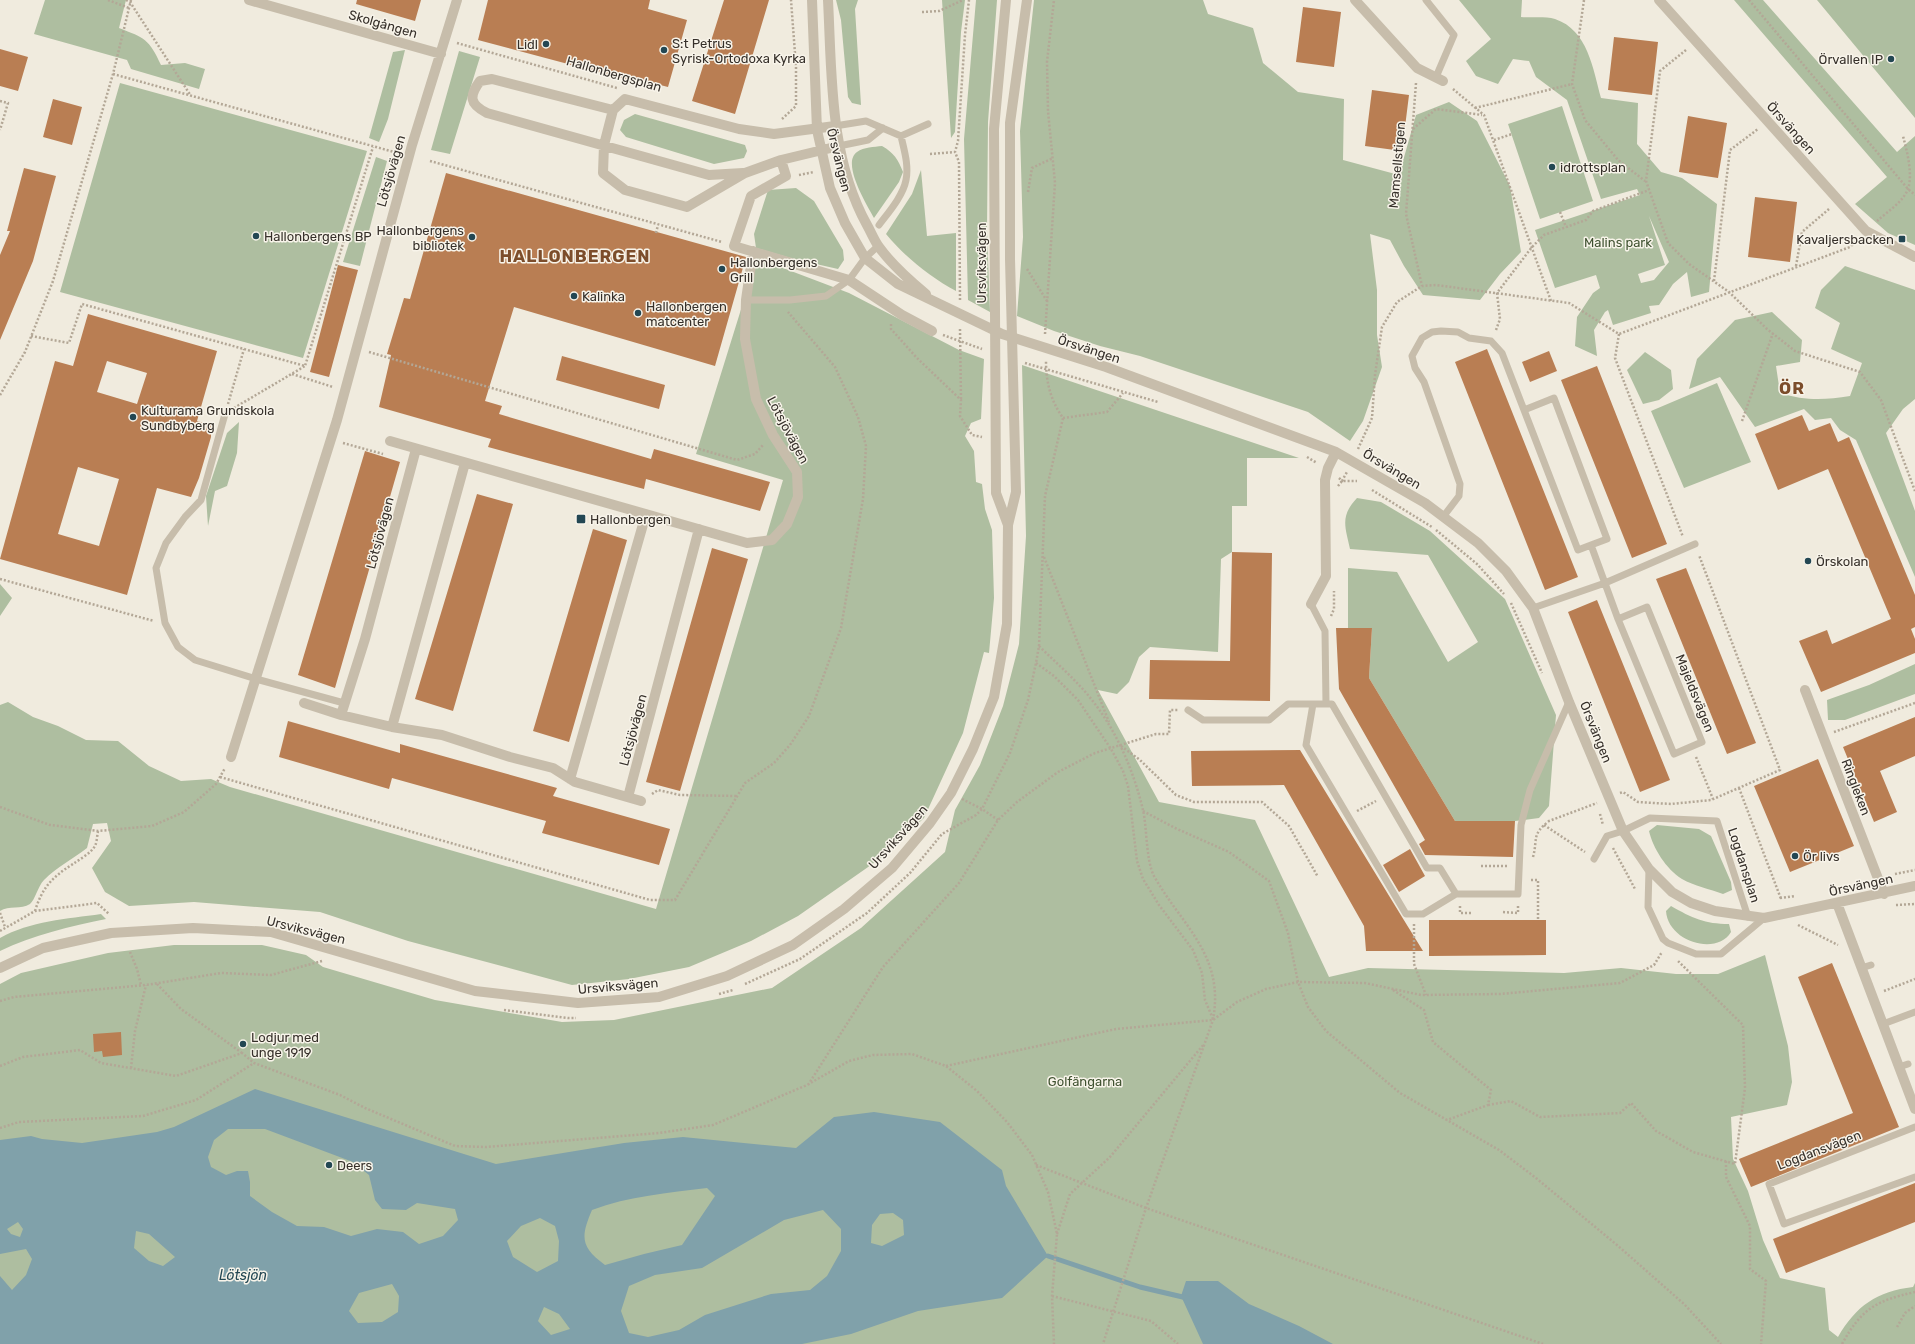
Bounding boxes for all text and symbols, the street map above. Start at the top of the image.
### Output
street label: Skolgången [347,7,419,42]
place label: S:t Petrus Syrisk-Ortodoxa Kyrka [672,36,806,66]
place label: Lidl [517,37,538,52]
marker: Lidl [541,39,551,49]
marker: S:t Petrus Syrisk-Ortodoxa Kyrka [659,45,669,55]
place label: Örvallen IP [1819,52,1883,67]
street label: Hallonbergsplan [564,53,663,96]
marker: Örvallen IP [1886,54,1896,64]
street label: Örsvängen [1763,99,1818,158]
street label: Mamsellstigen [1386,121,1409,209]
street label: Örsvängen [823,127,854,194]
street label: Lötsjövägen [374,133,409,209]
place label: idrottsplan [1560,160,1626,175]
marker: idrottsplan [1547,162,1557,172]
place label: Hallonbergens bibliotek [377,223,464,253]
street label: Ursviksvägen [974,223,990,303]
place label: Hallonbergens BP [264,229,372,245]
marker: Hallonbergens BP [251,231,261,241]
marker: Hallonbergens bibliotek [467,232,477,242]
place label: Kavaljersbacken [1796,232,1894,247]
marker: Kavaljersbacken [1897,234,1907,244]
park label: Malins park [1584,235,1652,250]
district label: HALLONBERGEN [499,246,651,266]
place label: Hallonbergens Grill [730,255,818,285]
marker: Hallonbergens Grill [717,264,727,274]
place label: Kalinka [582,289,625,304]
marker: Kalinka [569,291,579,301]
place label: Hallonbergen matcenter [646,299,727,329]
marker: Hallonbergen matcenter [633,308,643,318]
street label: Örsvängen [1055,332,1122,367]
district label: ÖR [1779,378,1805,398]
street label: Lötsjövägen [763,394,812,467]
place label: Kulturama Grundskola Sundbyberg [141,403,274,434]
marker: Kulturama Grundskola Sundbyberg [128,412,138,422]
street label: Örsvängen [1360,446,1424,493]
street label: Lötsjövägen [363,495,398,571]
place label: Hallonbergen [590,512,671,528]
marker: Hallonbergen [575,513,587,525]
place label: Örskolan [1816,554,1868,569]
marker: Örskolan [1803,556,1813,566]
street label: Majeldsvägen [1672,652,1717,734]
street label: Lötsjövägen [616,692,651,768]
street label: Örsvängen [1576,699,1615,765]
street label: Ringleken [1837,757,1874,818]
street label: Ursviksvägen [865,802,931,873]
street label: Logdansplan [1724,826,1763,905]
place label: Ör livs [1803,849,1840,864]
marker: Ör livs [1790,851,1800,861]
street label: Örsvängen [1828,871,1895,900]
street label: Ursviksvägen [265,913,347,948]
street label: Ursviksvägen [577,975,659,998]
place label: Lodjur med unge 1919 [251,1030,319,1061]
marker: Lodjur med unge 1919 [238,1039,248,1049]
park label: Golfängarna [1048,1074,1122,1090]
street label: Logdansvägen [1775,1127,1863,1174]
place label: Deers [337,1158,372,1173]
marker: Deers [324,1160,334,1170]
water label: Lötsjön [219,1267,267,1284]

